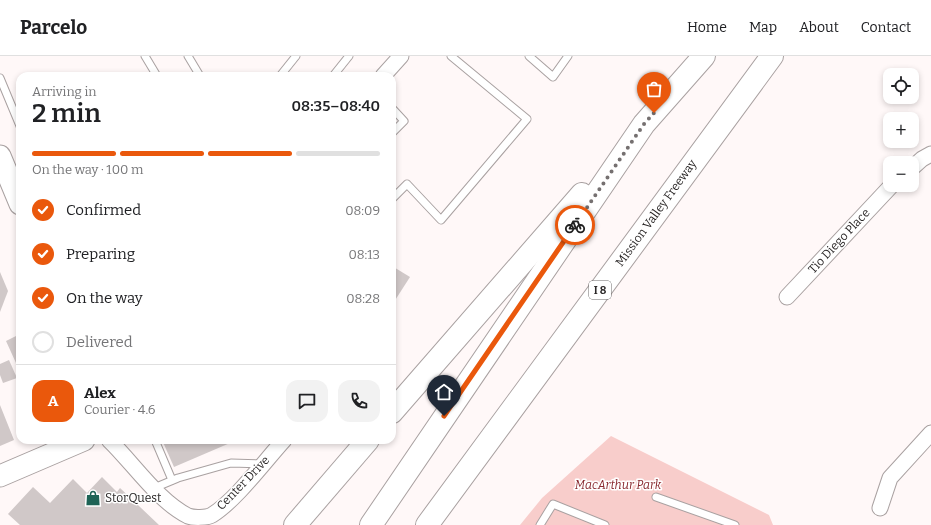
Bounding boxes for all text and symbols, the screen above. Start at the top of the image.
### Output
text: Parcelo [20,16,87,39]
text: Home [687,19,727,36]
text: Map [749,19,777,36]
text: About [799,19,839,36]
text: Contact [861,19,911,36]
map controls [883,68,919,192]
button: locate [883,68,919,104]
pin [637,72,671,113]
icon: bag [643,78,665,100]
text: Arriving in [32,84,97,99]
text: 08:35–08:40 [292,97,380,115]
text: 2 min [32,98,101,129]
button: + [883,112,919,148]
street label: Mission Valley Freeway [613,156,700,269]
button: − [883,156,919,192]
text: On the way · 100 m [32,162,143,177]
icon: check [32,199,54,221]
text: Confirmed [66,201,141,219]
text: 08:09 [345,203,380,218]
courier [555,205,595,245]
street label: Tio Diego Place [805,206,873,276]
icon: bike [564,214,586,236]
icon: check [32,243,54,265]
text: Preparing [66,245,135,263]
text: 08:13 [348,247,380,262]
road number: I 8 [589,281,611,299]
icon: check [32,287,54,309]
text: On the way [66,289,143,307]
text: 08:28 [346,291,380,306]
text: Delivered [66,333,133,351]
pin [427,375,461,416]
button: chat [286,380,328,422]
button: phone [338,380,380,422]
icon: home [433,381,455,403]
text: Alex [84,384,116,402]
text: A [48,392,58,410]
text: Courier · 4.6 [84,402,156,417]
street label: Center Drive [214,453,272,513]
park label: MacArthur Park [575,478,662,492]
shop icon: StorQuest [84,489,102,507]
place label: StorQuest [105,491,162,505]

